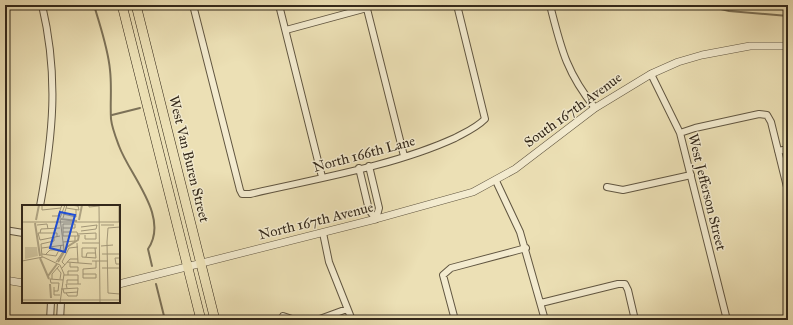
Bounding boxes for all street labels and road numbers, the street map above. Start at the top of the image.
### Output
street label: South 167th Avenue [521,69,625,151]
street label: West Van Buren Street [165,94,213,224]
street label: North 166th Lane [311,132,417,176]
street label: West Jefferson Street [683,132,730,253]
street label: North 167th Avenue [257,198,375,243]

